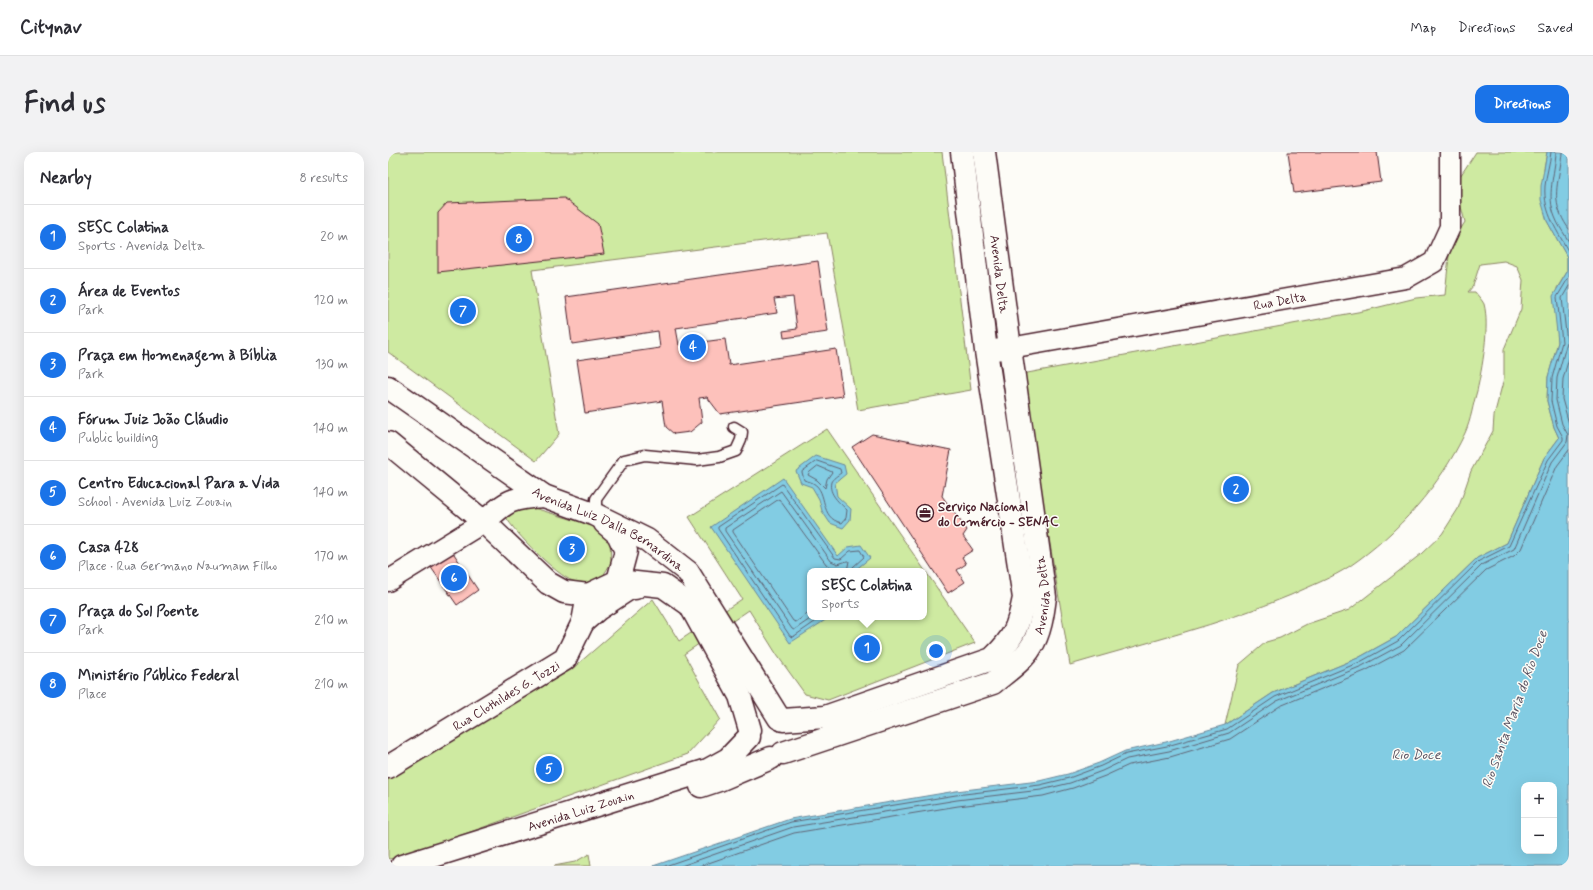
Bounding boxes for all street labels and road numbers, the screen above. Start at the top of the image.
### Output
street label: Avenida Delta [985,234,1012,315]
street label: Rua Delta [1252,289,1308,315]
street label: Avenida Luiz Dalla Bernardina [528,483,687,576]
street label: Avenida Delta [1031,555,1055,637]
street label: Rua Clothildes G. Tozzi [450,657,563,736]
street label: Avenida Luiz Zouain [526,787,636,836]

